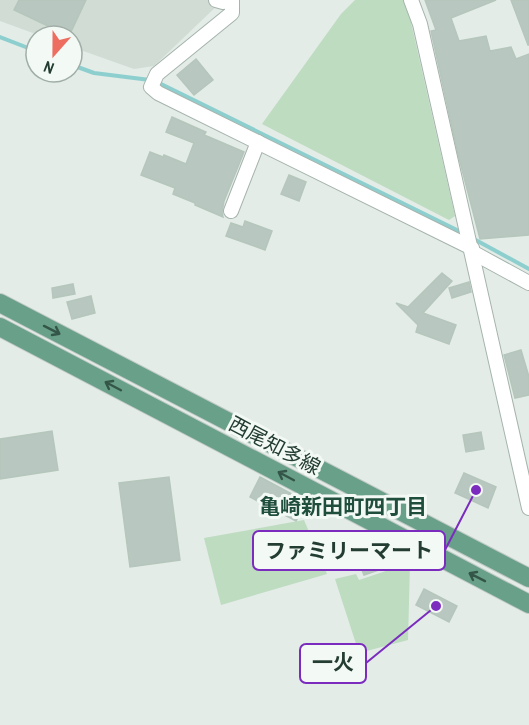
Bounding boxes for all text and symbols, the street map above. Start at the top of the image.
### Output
north arrow [24,24,84,84]
text: N [40,56,57,80]
one-way arrow [43,324,60,336]
one-way arrow [105,380,123,391]
street label: 西尾知多線 [225,410,325,480]
one-way arrow [278,470,295,482]
district label: 亀崎新田町四丁目 [259,492,427,521]
callout: ファミリーマート [253,531,445,570]
text: ファミリーマート [265,536,433,565]
one-way arrow [468,571,486,583]
callout: 一火 [300,644,366,683]
text: 一火 [312,648,354,677]

